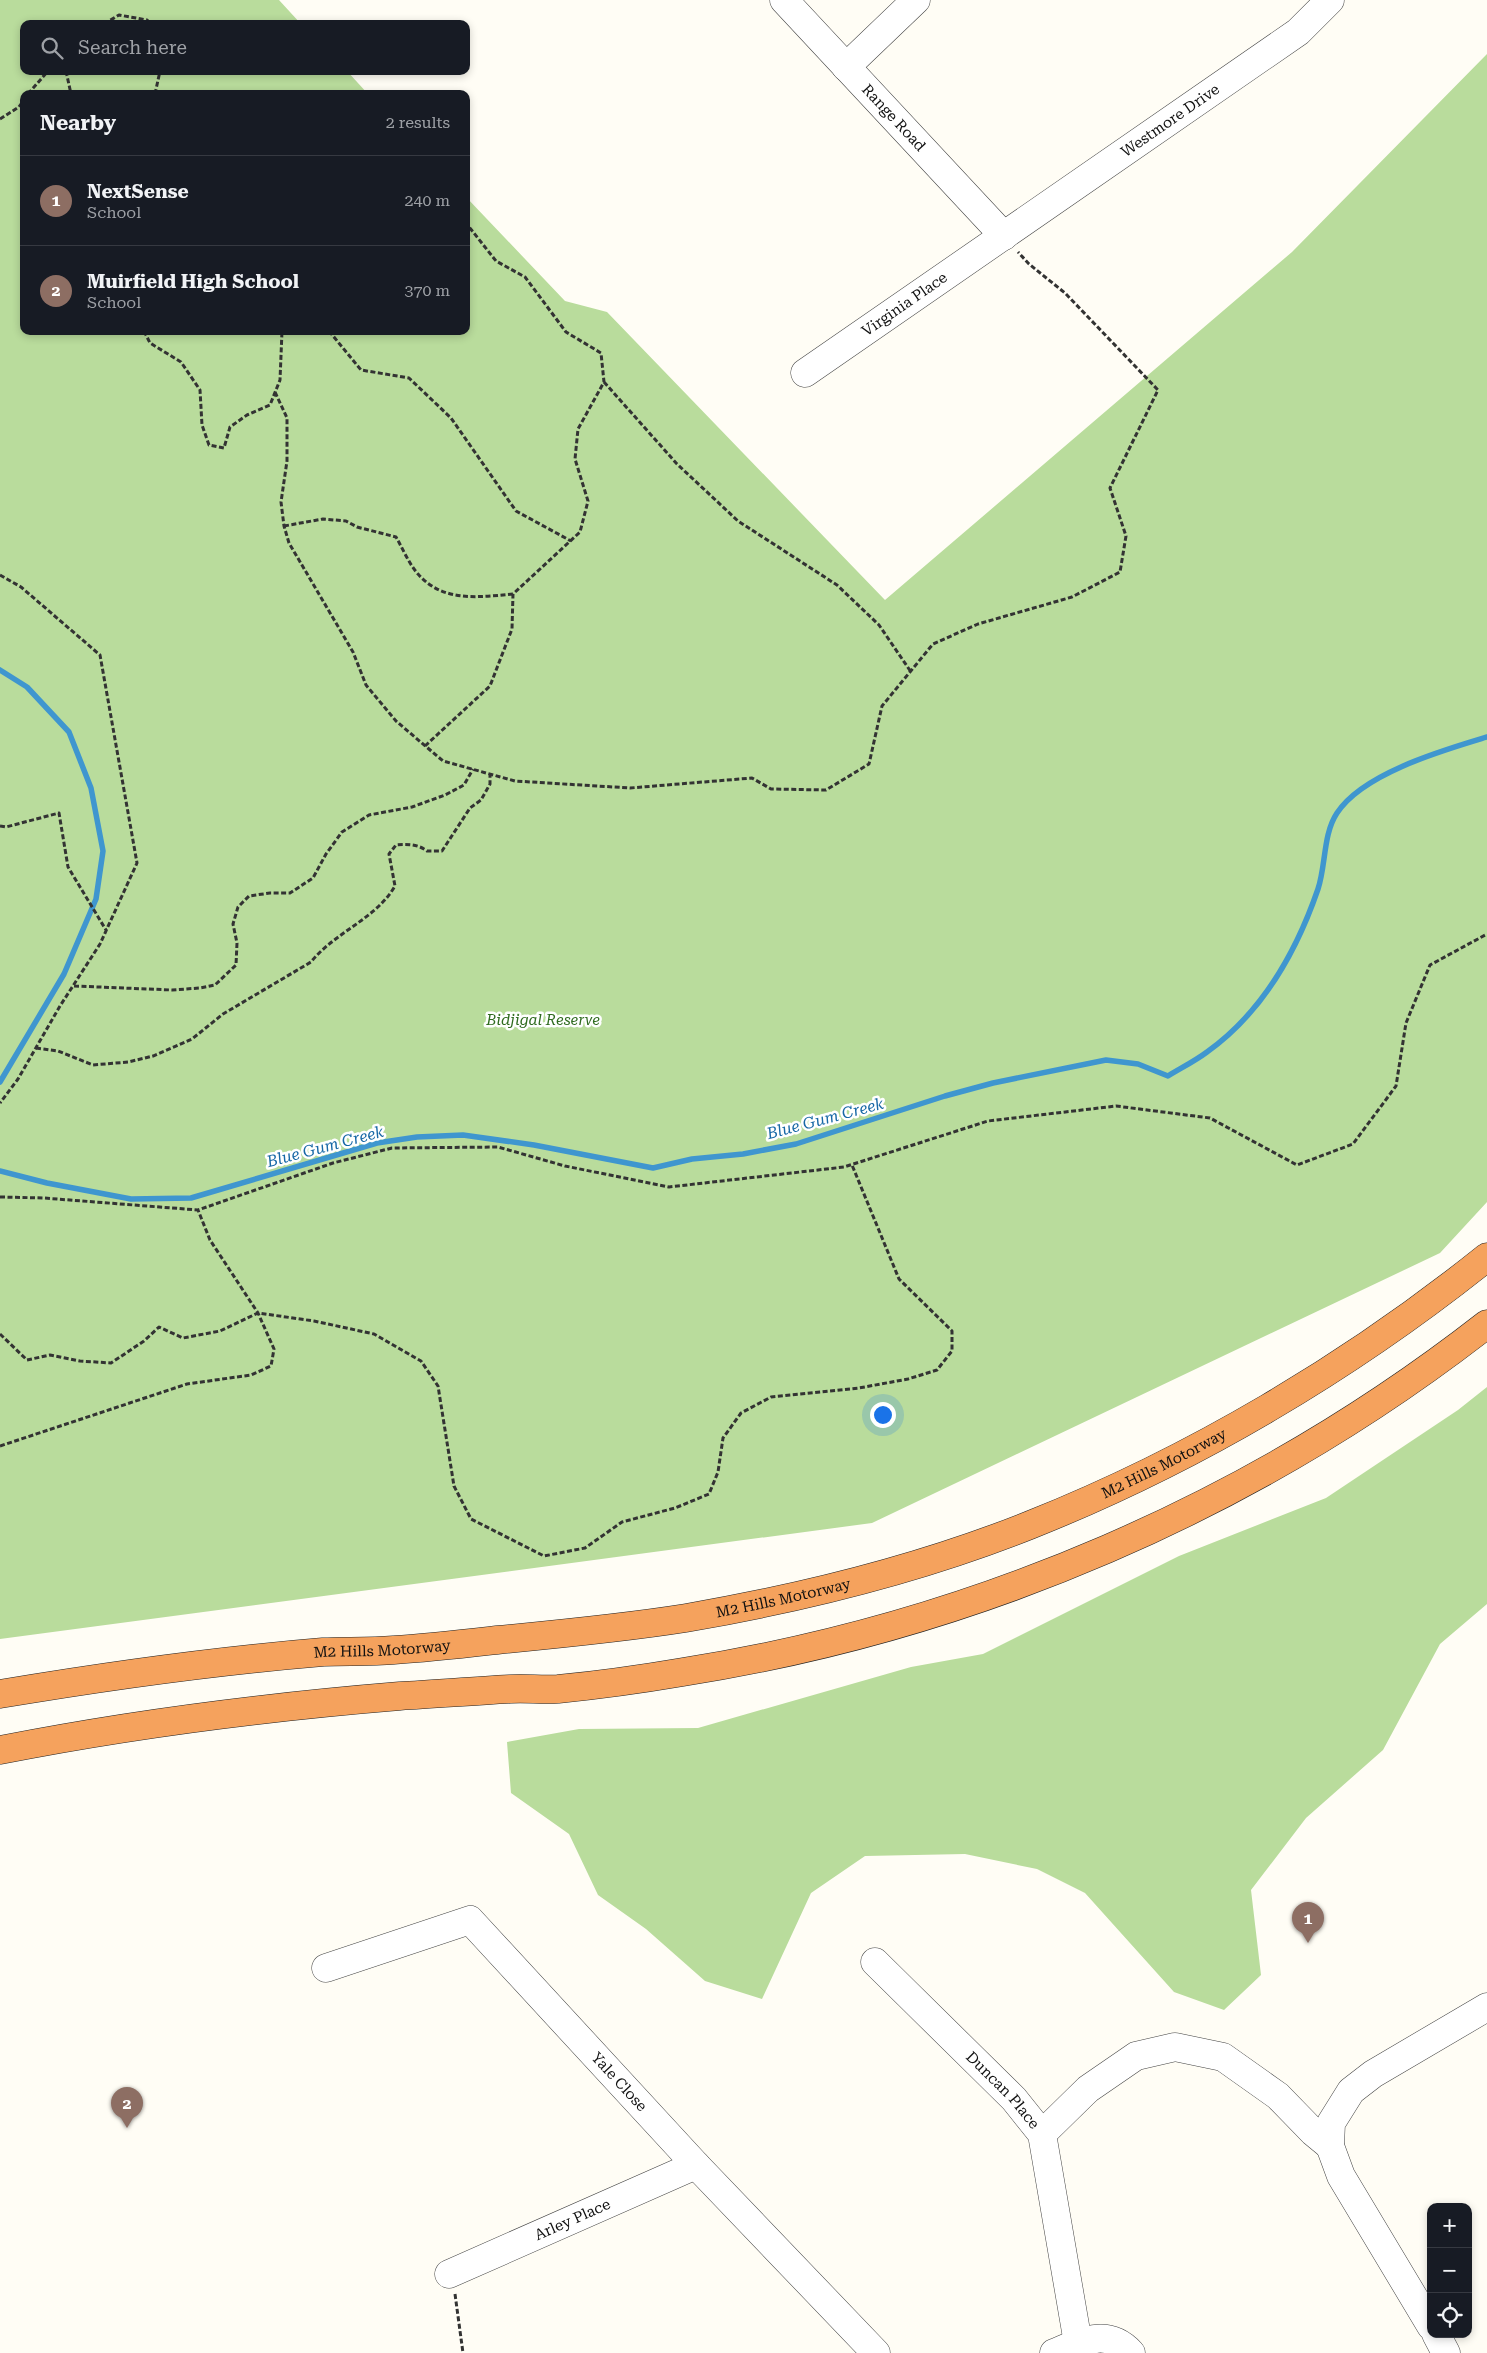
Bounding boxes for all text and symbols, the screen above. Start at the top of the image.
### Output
search box [20,20,470,75]
icon: search [38,34,66,62]
text: Search here [78,36,187,59]
street label: Range Road [858,80,930,155]
street label: Westmore Drive [1117,80,1223,161]
text: Nearby [40,111,116,135]
text: 2 results [386,113,450,132]
text: NextSense [87,180,189,203]
text: 1 [52,191,60,210]
text: 240 m [404,191,450,210]
text: School [87,203,141,222]
street label: Virginia Place [858,268,951,340]
text: Muirfield High School [87,270,299,293]
text: 2 [52,281,60,300]
text: 370 m [404,281,450,300]
text: School [87,293,141,312]
park label: Bidjigal Reserve [485,1011,600,1029]
water label: Blue Gum Creek [764,1094,886,1143]
water label: Blue Gum Creek [264,1122,386,1171]
your location [870,1402,896,1428]
street label: M2 Hills Motorway [1099,1425,1230,1502]
street label: M2 Hills Motorway [715,1574,853,1621]
street label: M2 Hills Motorway [313,1636,452,1662]
pin: 1 [1292,1902,1324,1943]
street label: Duncan Place [962,2048,1043,2132]
street label: Yale Close [588,2049,651,2115]
pin: 2 [111,2087,143,2128]
street label: Arley Place [532,2195,613,2244]
map controls [1427,2203,1472,2338]
button: + [1427,2203,1472,2248]
button: − [1427,2248,1472,2293]
button: locate [1427,2293,1472,2338]

